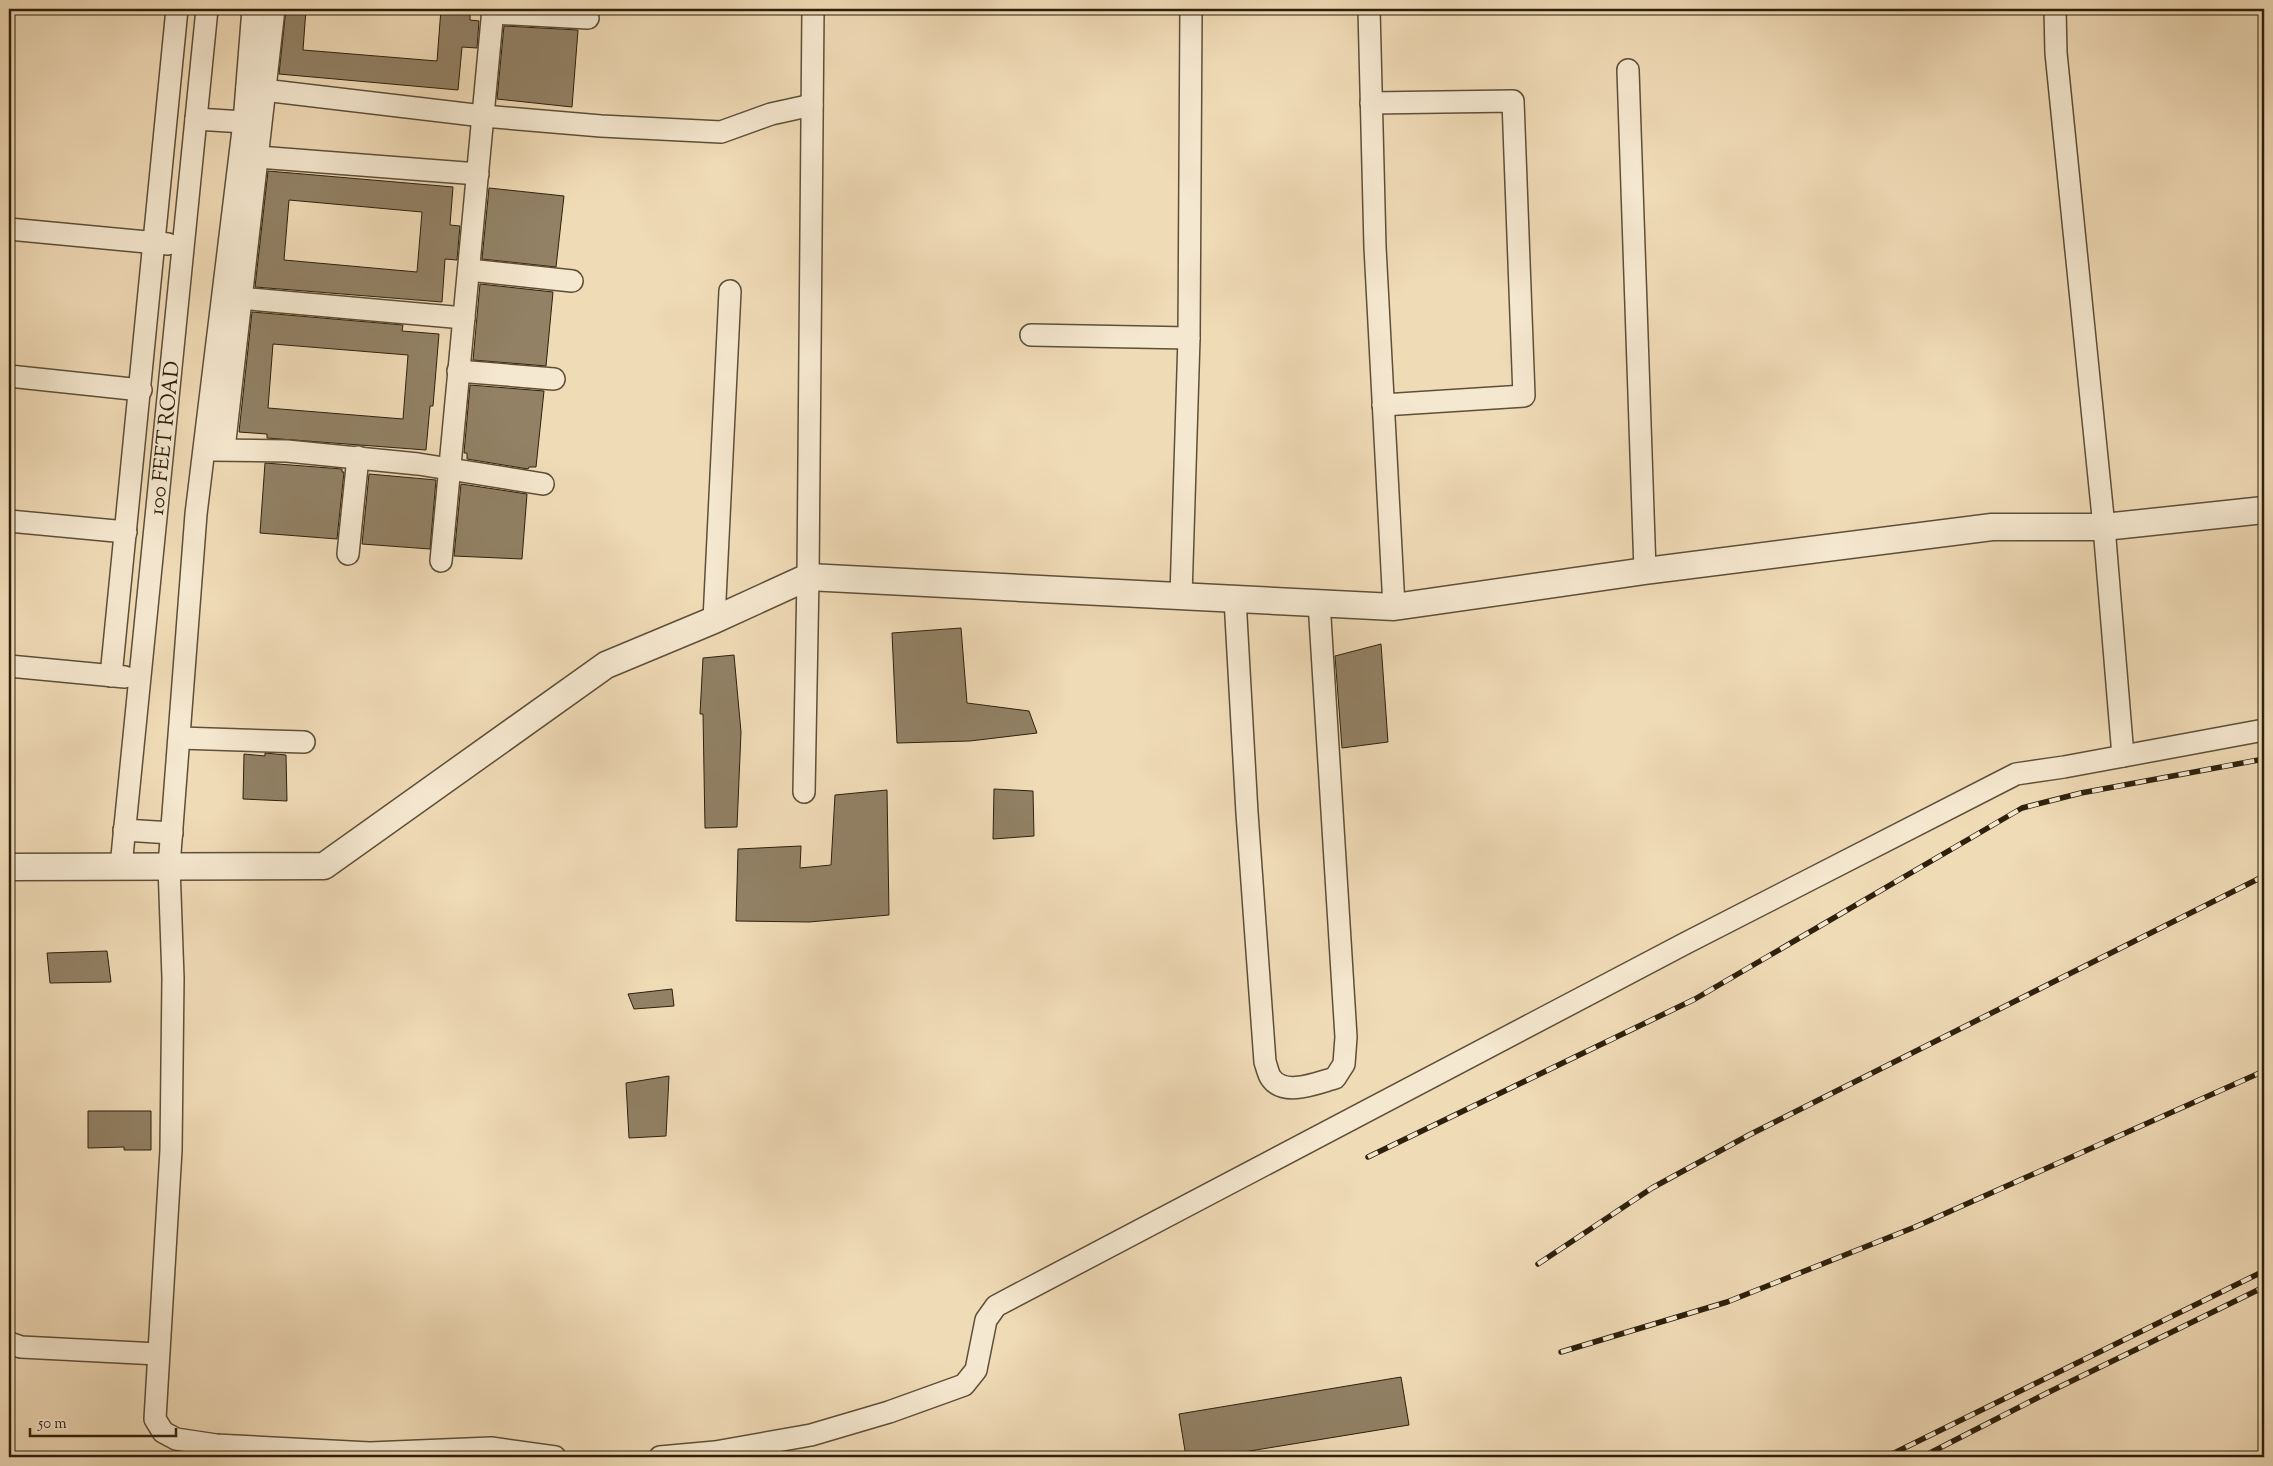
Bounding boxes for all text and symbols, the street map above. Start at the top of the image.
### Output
street label: 100 FEET ROAD [143,360,189,517]
scale bar [30,1406,176,1438]
text: 50 m [37,1414,67,1435]

